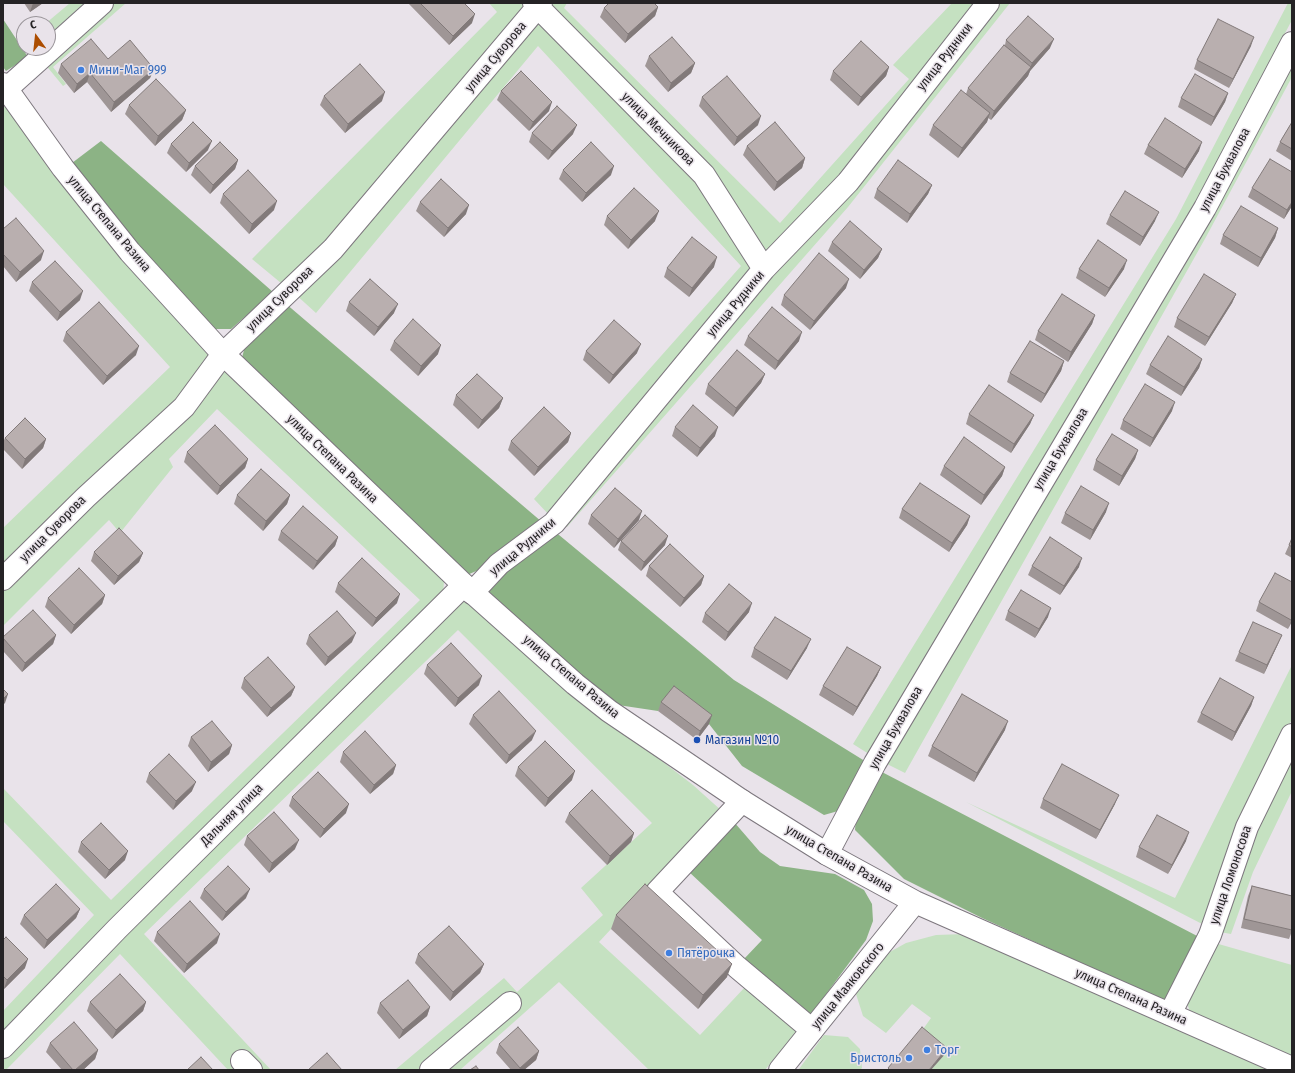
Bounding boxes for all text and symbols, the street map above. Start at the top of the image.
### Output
north arrow [16,16,56,56]
text: С [29,18,37,32]
street label: улица Суворова [462,19,530,95]
street label: улица Рудники [914,20,976,94]
place label: Мини-Маг 999 [89,62,167,78]
marker: Мини-Маг 999 [76,65,86,75]
street label: улица Мечникова [618,89,698,169]
street label: улица Бухвалова [1196,125,1254,215]
street label: улица Степана Разина [64,173,154,275]
street label: улица Суворова [243,263,317,335]
street label: улица Рудники [704,268,768,340]
street label: улица Бухвалова [1030,405,1092,493]
street label: улица Степана Разина [283,411,381,507]
street label: улица Суворова [17,493,89,565]
street label: улица Рудники [487,515,559,579]
street label: улица Степана Разина [520,632,622,722]
street label: улица Бухвалова [866,684,926,772]
place label: Магазин №10 [705,732,779,748]
marker: Магазин №10 [692,735,702,745]
street label: Дальняя улица [198,781,266,849]
street label: улица Степана Разина [783,822,895,896]
street label: улица Ломоносова [1207,824,1255,926]
street label: улица Маяковского [808,940,888,1032]
place label: Пятёрочка [677,945,735,961]
marker: Пятёрочка [664,948,674,958]
street label: улица Степана Разина [1073,965,1189,1029]
place label: Торг [935,1042,959,1058]
marker: Торг [922,1045,932,1055]
place label: Бристоль [850,1050,901,1066]
marker: Бристоль [904,1053,914,1063]

